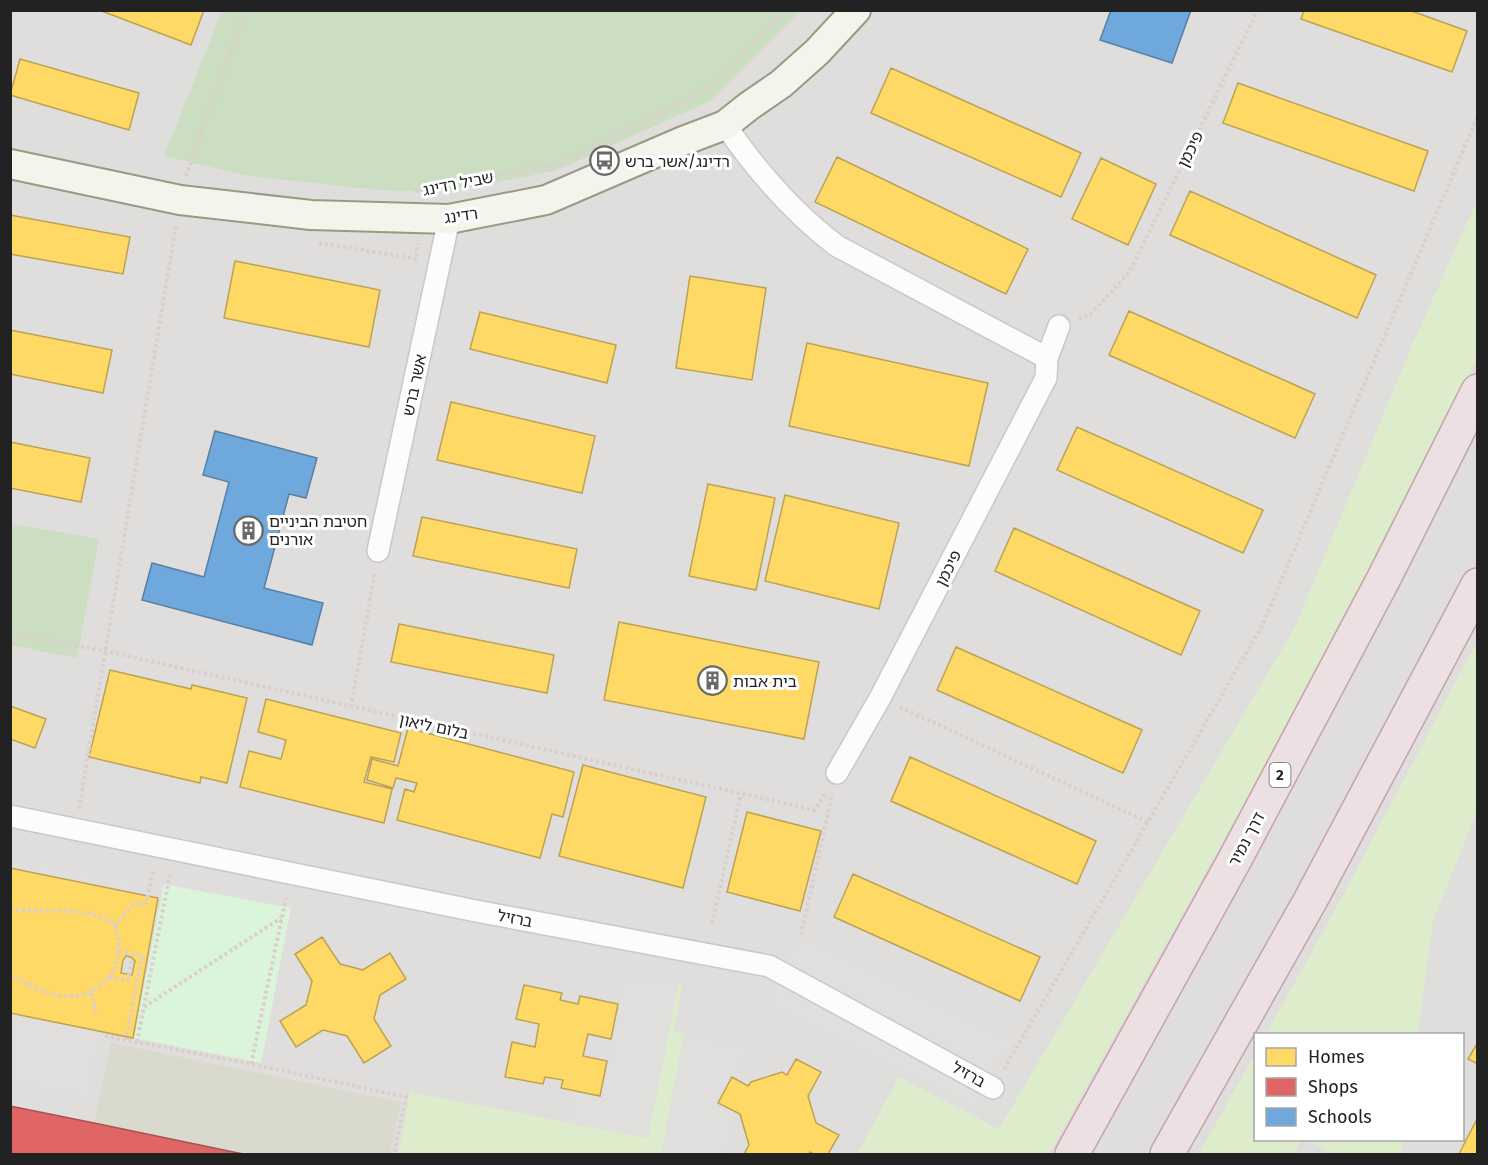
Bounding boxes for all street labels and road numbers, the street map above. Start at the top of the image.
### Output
street label: פיכמן [1174,128,1207,170]
street label: שביל רדינג [421,167,495,200]
street label: רדינג [443,204,479,227]
street label: אשר ברש [399,352,430,418]
street label: פיכמן [931,547,966,589]
street label: בלום ליאון [397,710,470,743]
road number: 2 [1270,763,1290,787]
street label: דרך נמיר [1224,809,1269,870]
street label: ברזיל [496,906,534,931]
street label: ברזיל [949,1058,989,1091]

